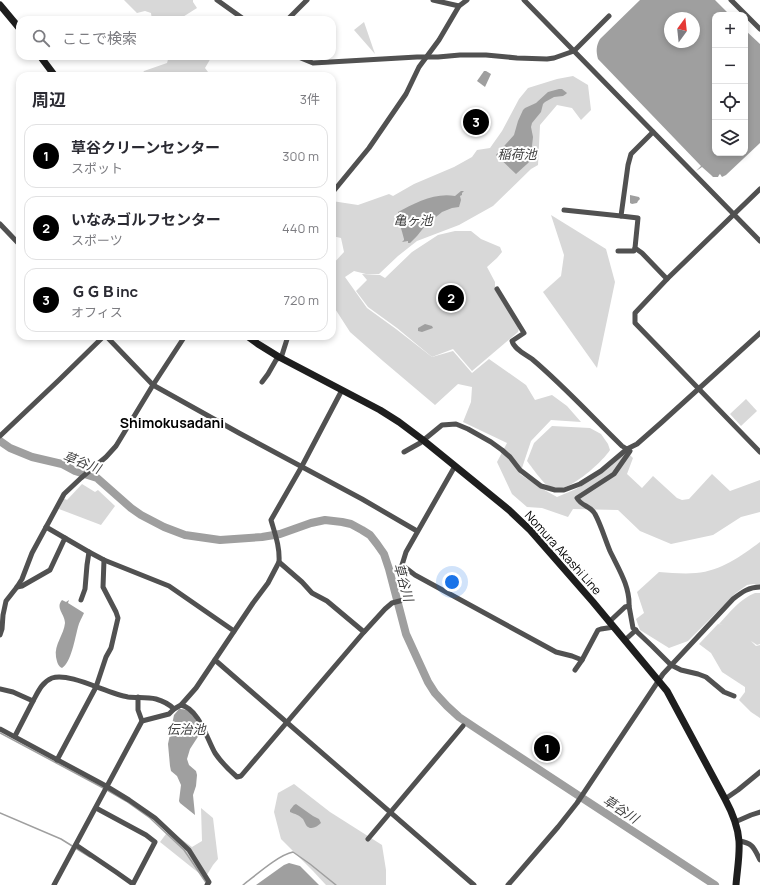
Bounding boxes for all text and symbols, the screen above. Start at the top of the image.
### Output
north arrow [664,12,700,48]
map controls [712,12,748,156]
button: + [712,12,748,48]
search box [16,16,336,60]
icon: search [30,27,52,49]
text: ここで検索 [62,28,137,49]
button: − [712,48,748,84]
button: locate [712,84,748,120]
text: 周辺 [32,88,66,111]
text: 3件 [300,90,320,108]
pin: 3 [463,107,489,137]
button: layers [712,120,748,156]
text: 草谷クリーンセンター [71,137,220,158]
water label: 稲荷池 [497,145,538,163]
text: 1 [43,147,49,165]
text: 300 m [282,147,319,165]
text: スポット [71,159,123,177]
text: いなみゴルフセンター [71,209,221,230]
water label: 亀ヶ池 [393,211,434,229]
text: 2 [42,219,50,237]
text: 440 m [282,219,319,237]
text: スポーツ [71,231,123,249]
text: ＧＧＢinc [71,281,138,302]
pin: 2 [438,283,464,313]
text: 3 [42,291,50,309]
text: 720 m [284,291,319,309]
text: オフィス [71,303,123,321]
district label: Shimokusadani [120,413,224,432]
water label: 草谷川 [61,447,105,478]
street label: Nomura Akashi Line [521,507,606,598]
water label: 草谷川 [390,561,419,605]
your location [442,572,462,592]
water label: 伝治池 [166,720,207,738]
pin: 1 [534,733,560,763]
water label: 草谷川 [600,791,644,828]

